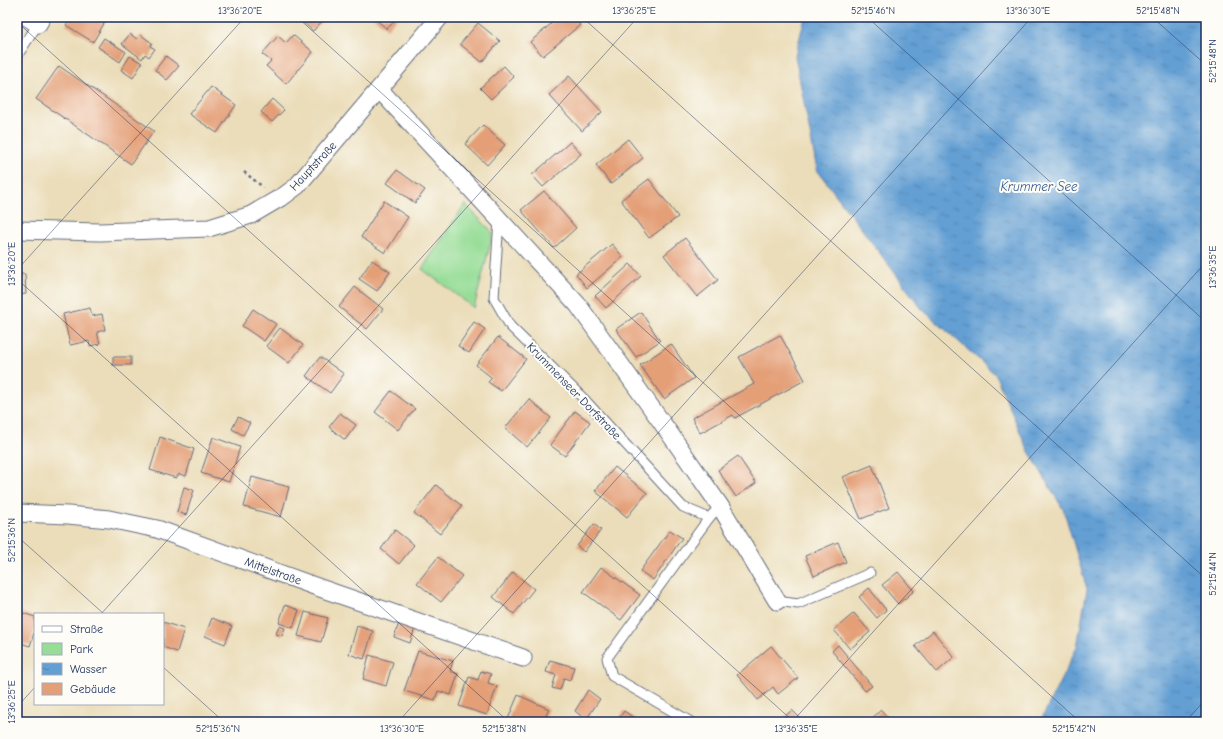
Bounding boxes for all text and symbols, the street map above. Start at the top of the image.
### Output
text: 13°36'20"E [218,5,262,17]
text: 13°36'25"E [612,5,656,17]
text: 52°15'46"N [851,5,895,17]
text: 13°36'30"E [1006,5,1050,17]
text: 52°15'48"N [1136,5,1180,17]
text: 52°15'48"N [1207,39,1219,83]
street label: Hauptstraße [287,138,339,194]
water label: Krummer See [1000,179,1078,194]
text: 13°36'20"E [6,242,18,286]
text: 13°36'35"E [1207,245,1219,289]
street label: Krummenseer Dorfstraße [524,340,624,442]
text: 52°15'36"N [6,518,18,562]
text: 52°15'44"N [1207,552,1219,596]
street label: Mittelstraße [243,554,303,588]
legend [34,613,164,705]
text: Straße [70,622,103,636]
text: Park [70,642,93,656]
text: Wasser [70,662,107,676]
text: 13°36'25"E [6,680,18,724]
text: Gebäude [70,682,116,696]
text: 52°15'36"N [196,723,240,735]
text: 13°36'30"E [380,723,424,735]
text: 52°15'38"N [482,723,526,735]
text: 13°36'35"E [774,723,818,735]
text: 52°15'42"N [1052,723,1096,735]

